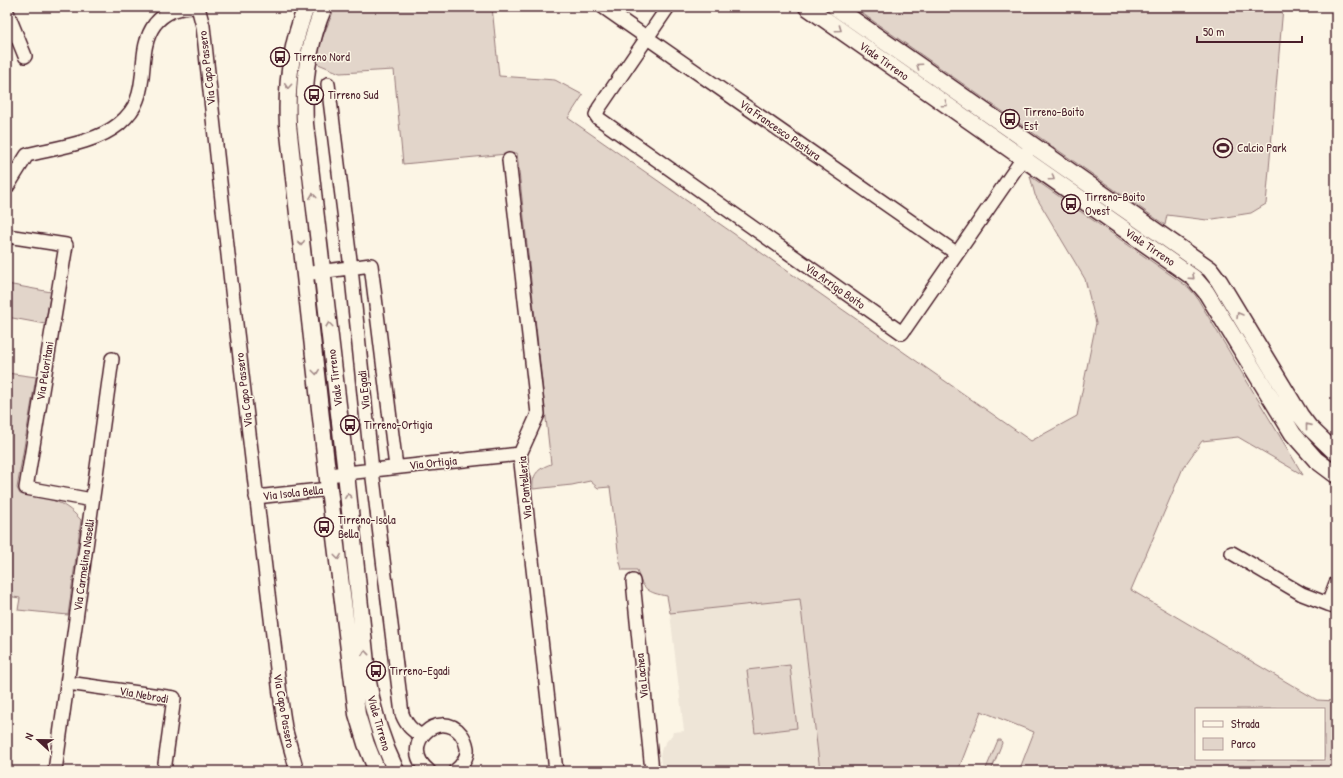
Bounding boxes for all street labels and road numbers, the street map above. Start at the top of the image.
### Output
street label: Via Capo Passero [193,30,220,106]
street label: Viale Tirreno [856,37,913,84]
street label: Via Francesco Pastura [736,95,825,164]
street label: Viale Tirreno [1122,223,1179,270]
street label: Via Arrigo Boito [802,258,869,313]
street label: Via Peloritani [31,340,58,402]
street label: Viale Tirreno [323,348,346,408]
street label: Via Capo Passero [230,352,257,428]
street label: Via Egadi [353,369,374,411]
street label: Via Ortigia [408,452,458,473]
street label: Via Pantelleria [513,455,536,520]
street label: Via Isola Bella [262,481,324,504]
street label: Via Carmelina Naselli [69,518,98,612]
street label: Via Lachea [631,652,652,699]
street label: Via Capo Passero [270,673,299,749]
street label: Via Nebrodi [118,682,170,707]
street label: Viale Tirreno [363,693,396,753]

